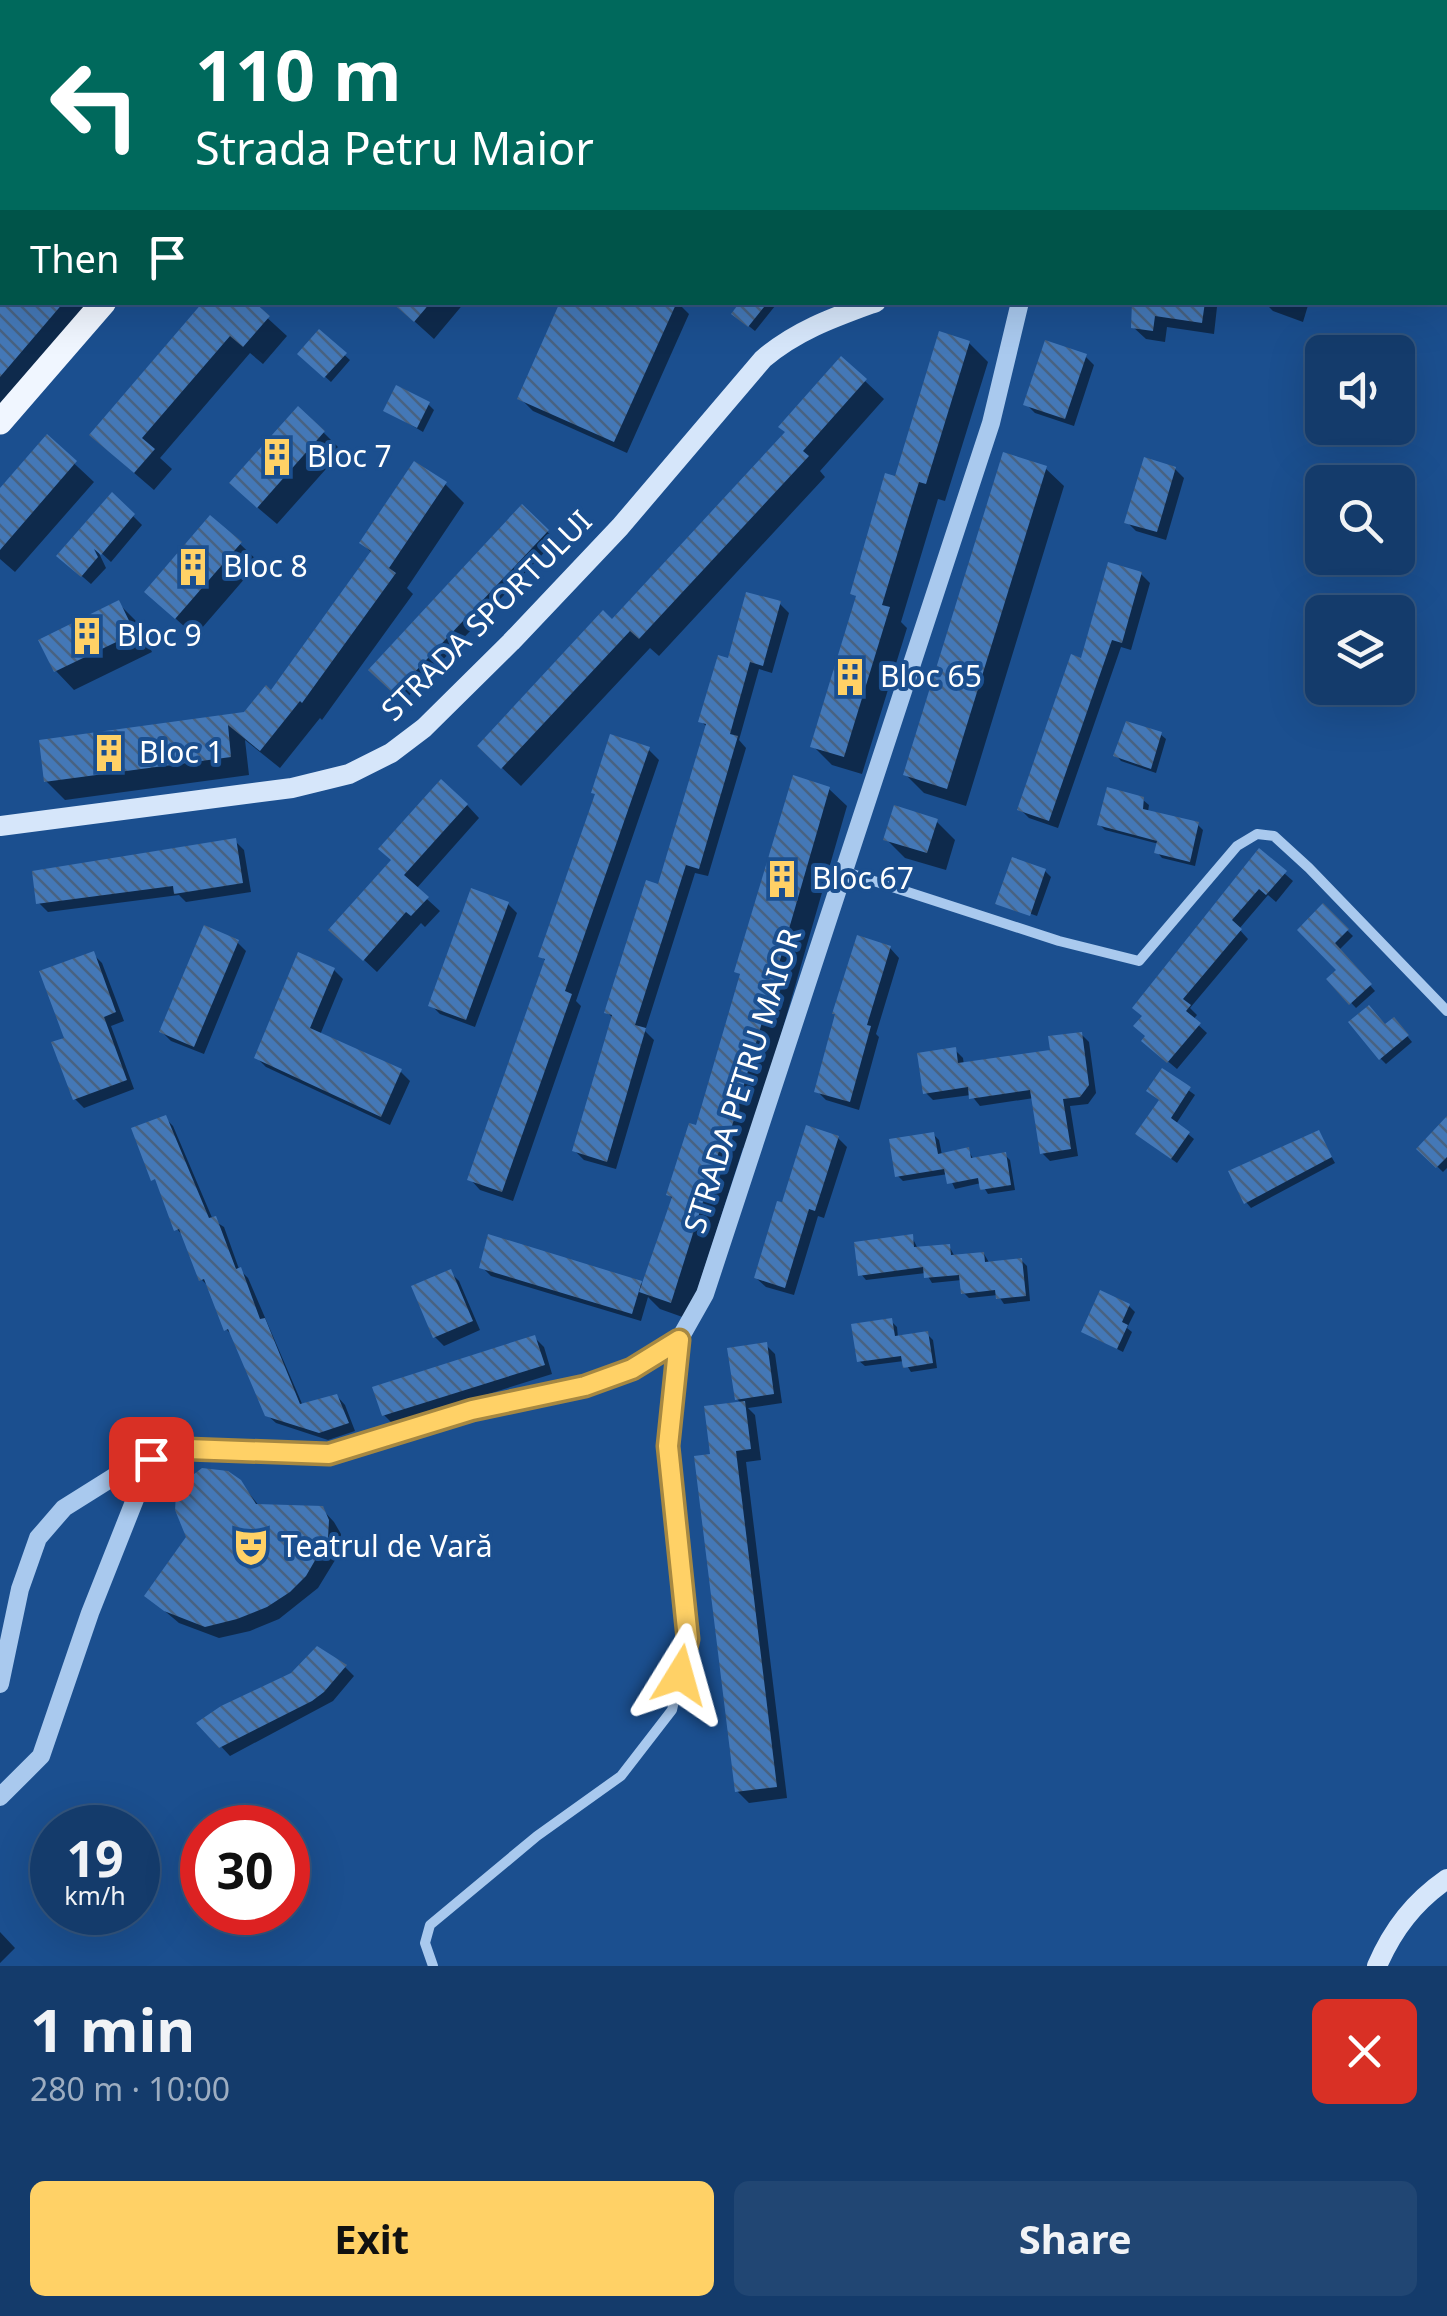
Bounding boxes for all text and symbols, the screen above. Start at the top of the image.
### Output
text: 110 m [195,26,402,122]
icon: left [30,40,160,170]
text: Strada Petru Maior [195,117,594,178]
icon: arrive [140,230,195,285]
text: Then [30,232,120,284]
map controls [1305,335,1415,705]
button: sound [1305,335,1415,445]
place label: Bloc 7 [307,435,392,476]
building icon: Bloc 7 [256,436,298,478]
button: search [1305,465,1415,575]
street label: STRADA SPORTULUI [372,501,600,729]
place label: Bloc 8 [223,545,308,586]
building icon: Bloc 8 [172,546,214,588]
button: layers [1305,595,1415,705]
place label: Bloc 9 [117,614,202,655]
building icon: Bloc 9 [66,615,108,657]
place label: Bloc 65 [880,655,982,696]
building icon: Bloc 65 [829,656,871,698]
place label: Bloc 1 [139,731,224,772]
building icon: Bloc 1 [88,732,130,774]
place label: Bloc 67 [812,857,914,898]
building icon: Bloc 67 [761,858,803,900]
street label: STRADA PETRU MAIOR [673,923,810,1238]
pin [109,1417,194,1502]
icon: arrive [124,1432,179,1487]
place label: Teatrul de Vară [281,1525,493,1566]
theatre icon: Teatrul de Vară [230,1526,272,1568]
position arrow [628,1623,732,1727]
speed limit sign: 30 [180,1805,310,1935]
text: 19 [66,1824,124,1892]
text: km/h [64,1878,126,1912]
text: 1 min [30,1988,195,2070]
button: close [1312,1999,1417,2104]
text: 280 m · 10:00 [30,2067,230,2110]
button: Exit [30,2181,714,2296]
button: Share [734,2181,1417,2296]

